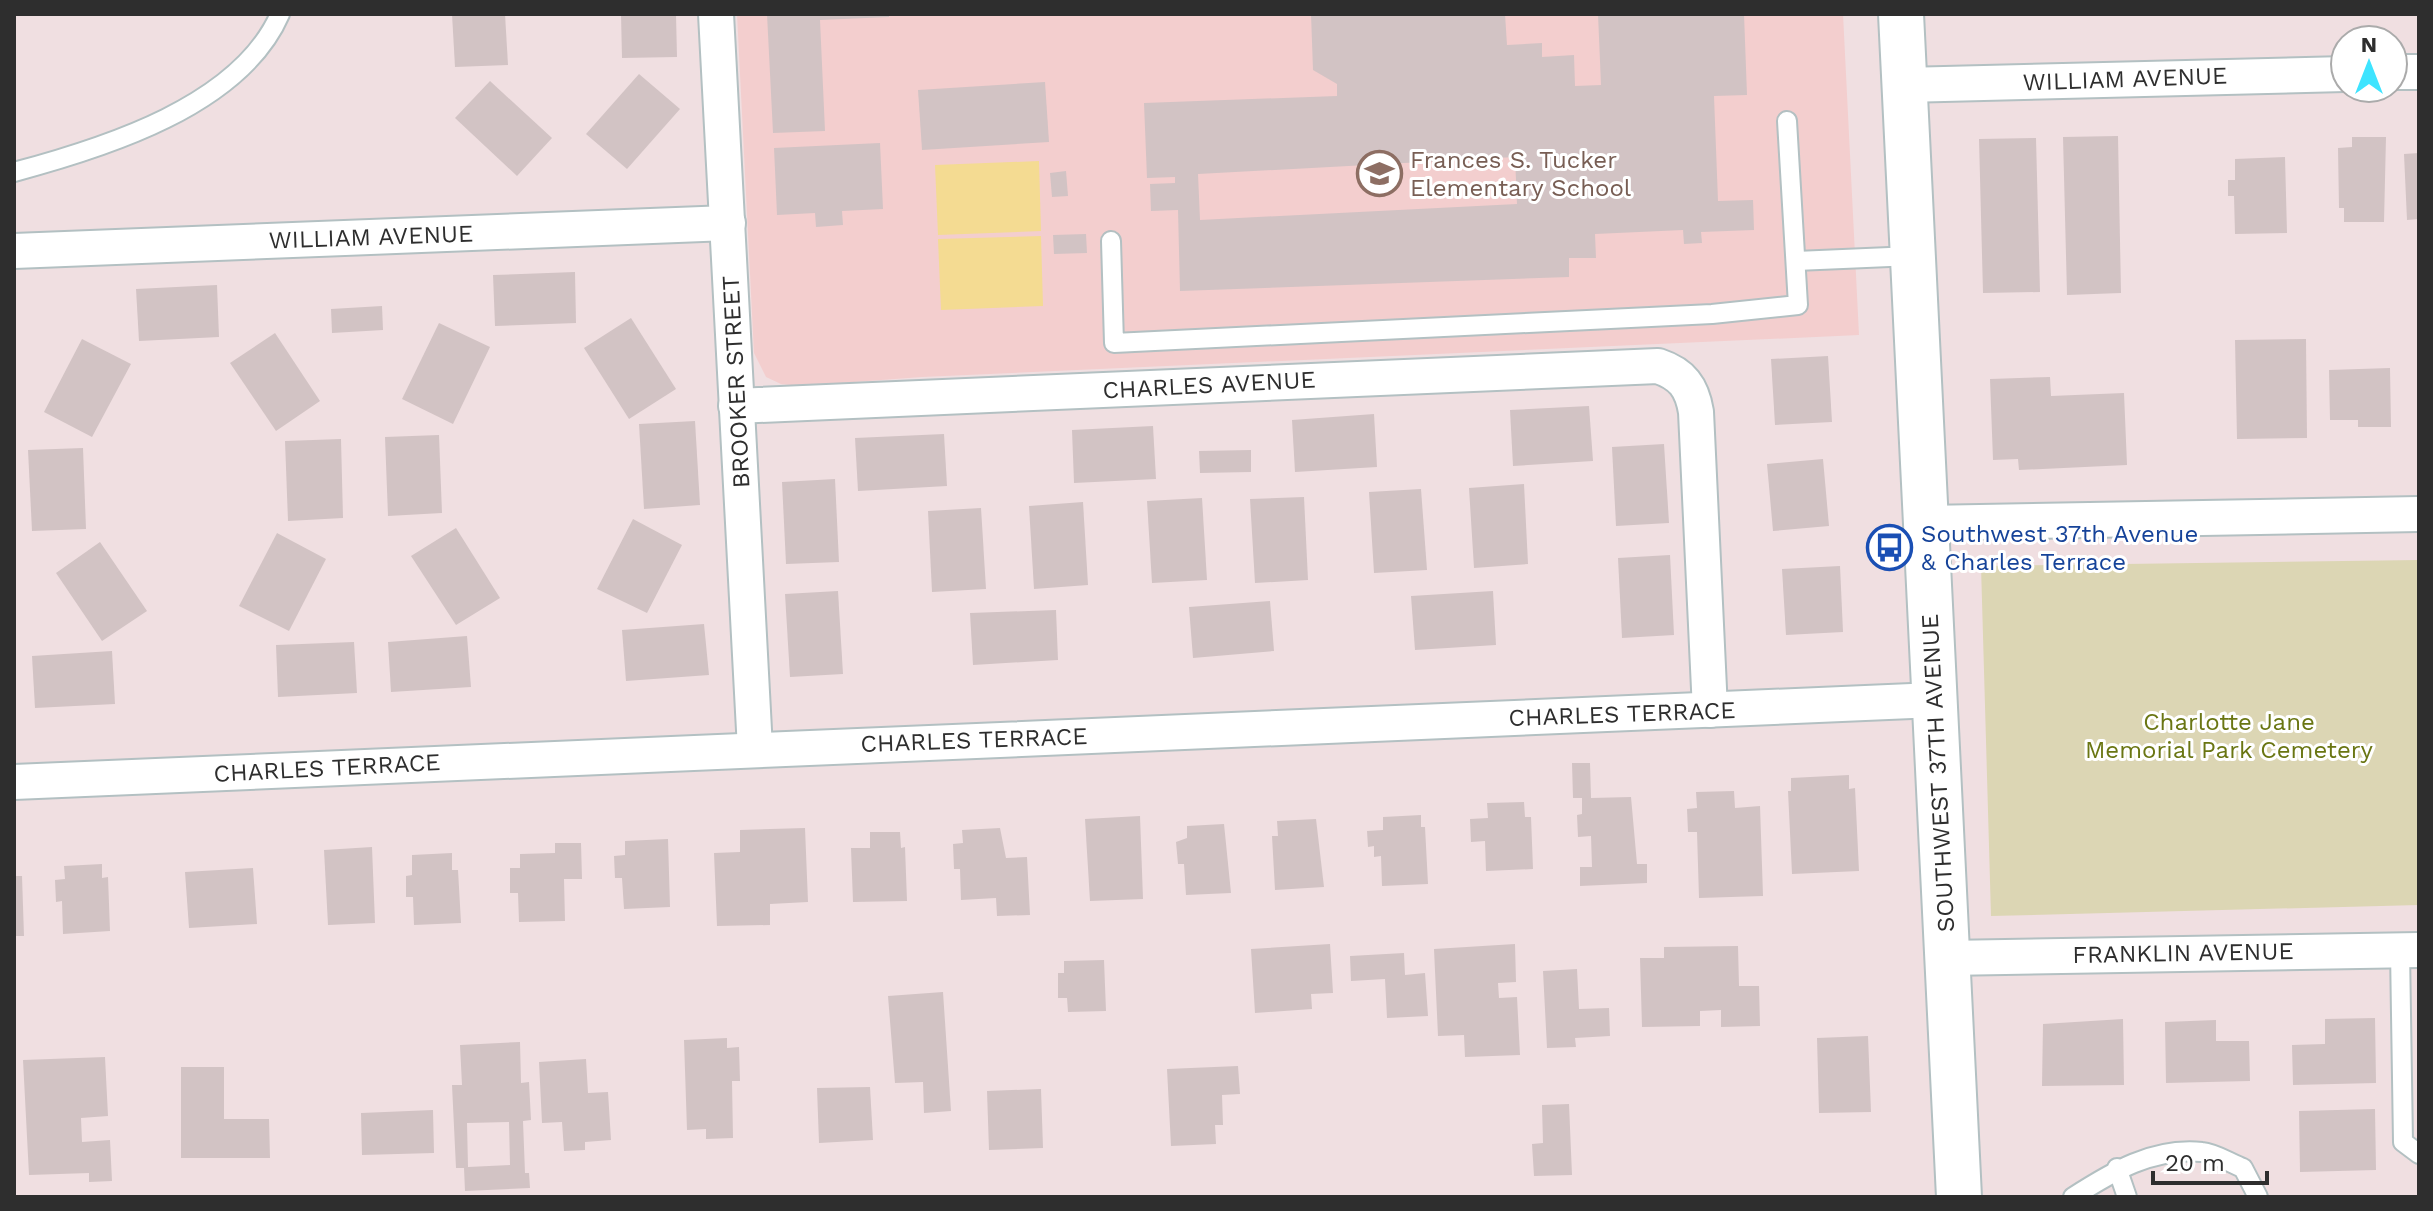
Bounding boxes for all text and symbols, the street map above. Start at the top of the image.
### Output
north arrow [2329,24,2409,104]
text: N [2361,32,2377,57]
street label: WILLIAM AVENUE [2022,61,2228,97]
place label: Frances S. Tucker Elementary School [1410,146,1632,202]
school or university icon: Frances S. Tucker Elementary School [1355,150,1403,198]
street label: WILLIAM AVENUE [268,219,474,255]
street label: BROOKER STREET [716,275,756,489]
street label: CHARLES AVENUE [1102,365,1316,405]
place label: Southwest 37th Avenue & Charles Terrace [1921,520,2198,576]
bus stop icon: Southwest 37th Avenue & Charles Terrace [1866,524,1914,572]
street label: SOUTHWEST 37TH AVENUE [1916,613,1960,933]
street label: CHARLES TERRACE [1508,696,1736,732]
park label: Charlotte Jane Memorial Park Cemetery [2085,708,2374,764]
street label: CHARLES TERRACE [860,722,1088,758]
street label: CHARLES TERRACE [213,748,441,788]
street label: FRANKLIN AVENUE [2072,937,2294,969]
scale bar [2153,1135,2267,1185]
text: 20 m [2165,1149,2225,1177]

